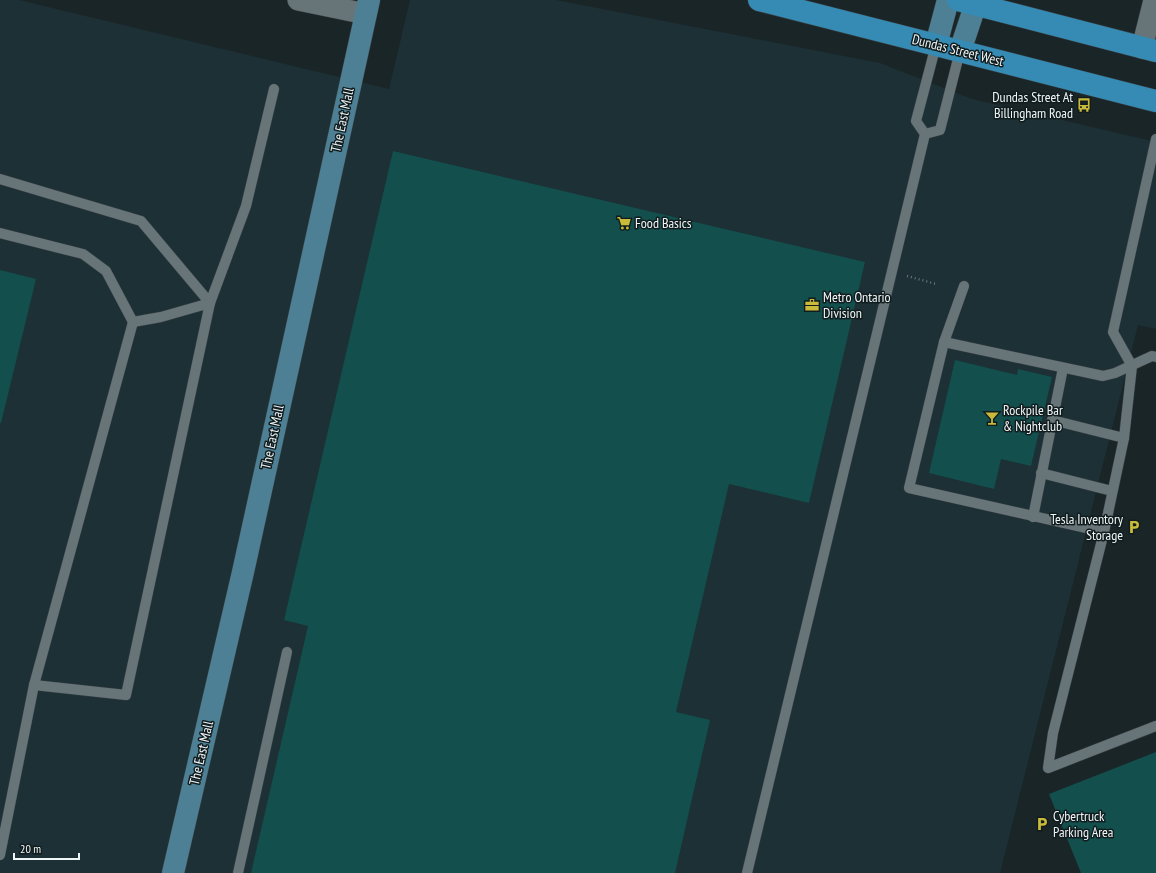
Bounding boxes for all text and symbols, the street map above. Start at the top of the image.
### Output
street label: Dundas Street West [910,30,1006,70]
street label: The East Mall [326,85,358,154]
place label: Dundas Street At Billingham Road [992,88,1073,122]
bus stop icon: Dundas Street At Billingham Road [1076,97,1092,113]
place label: Food Basics [635,214,692,232]
supermarket icon: Food Basics [616,215,632,231]
place label: Metro Ontario Division [823,288,891,322]
office icon: Metro Ontario Division [804,297,820,313]
place label: Rockpile Bar & Nightclub [1003,401,1063,435]
street label: The East Mall [256,402,288,471]
bar icon: Rockpile Bar & Nightclub [984,410,1000,426]
place label: Tesla Inventory Storage [1050,510,1124,544]
parking icon: Tesla Inventory Storage [1126,519,1142,535]
street label: The East Mall [185,718,217,787]
place label: Cybertruck Parking Area [1053,807,1113,841]
parking icon: Cybertruck Parking Area [1034,816,1050,832]
scale bar [14,835,79,861]
text: 20 m [20,841,41,856]

